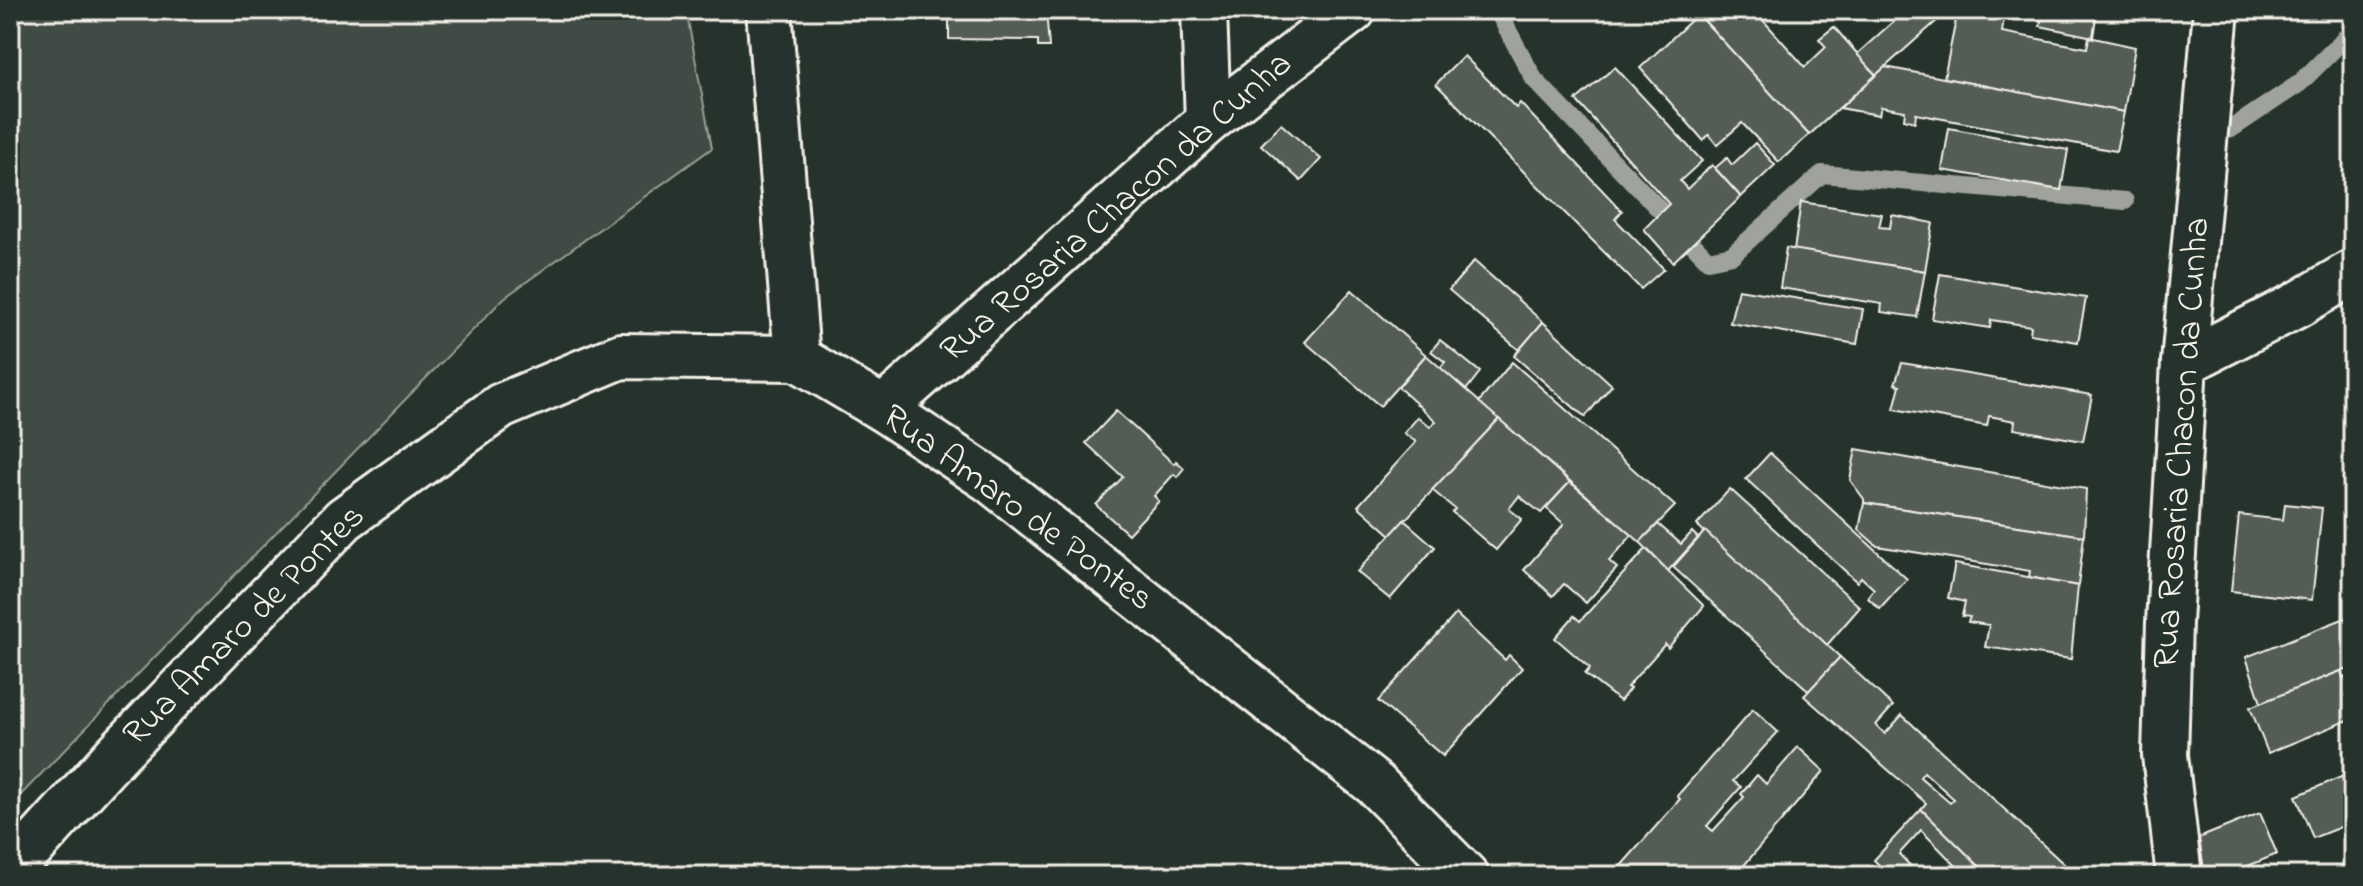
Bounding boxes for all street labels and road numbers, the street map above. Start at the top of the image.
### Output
street label: Rua Rosaria Chacon da Cunha [929,40,1305,376]
street label: Rua Rosaria Chacon da Cunha [2141,216,2225,670]
street label: Rua Amaro de Pontes [870,392,1164,626]
street label: Rua Amaro de Pontes [112,493,378,759]

